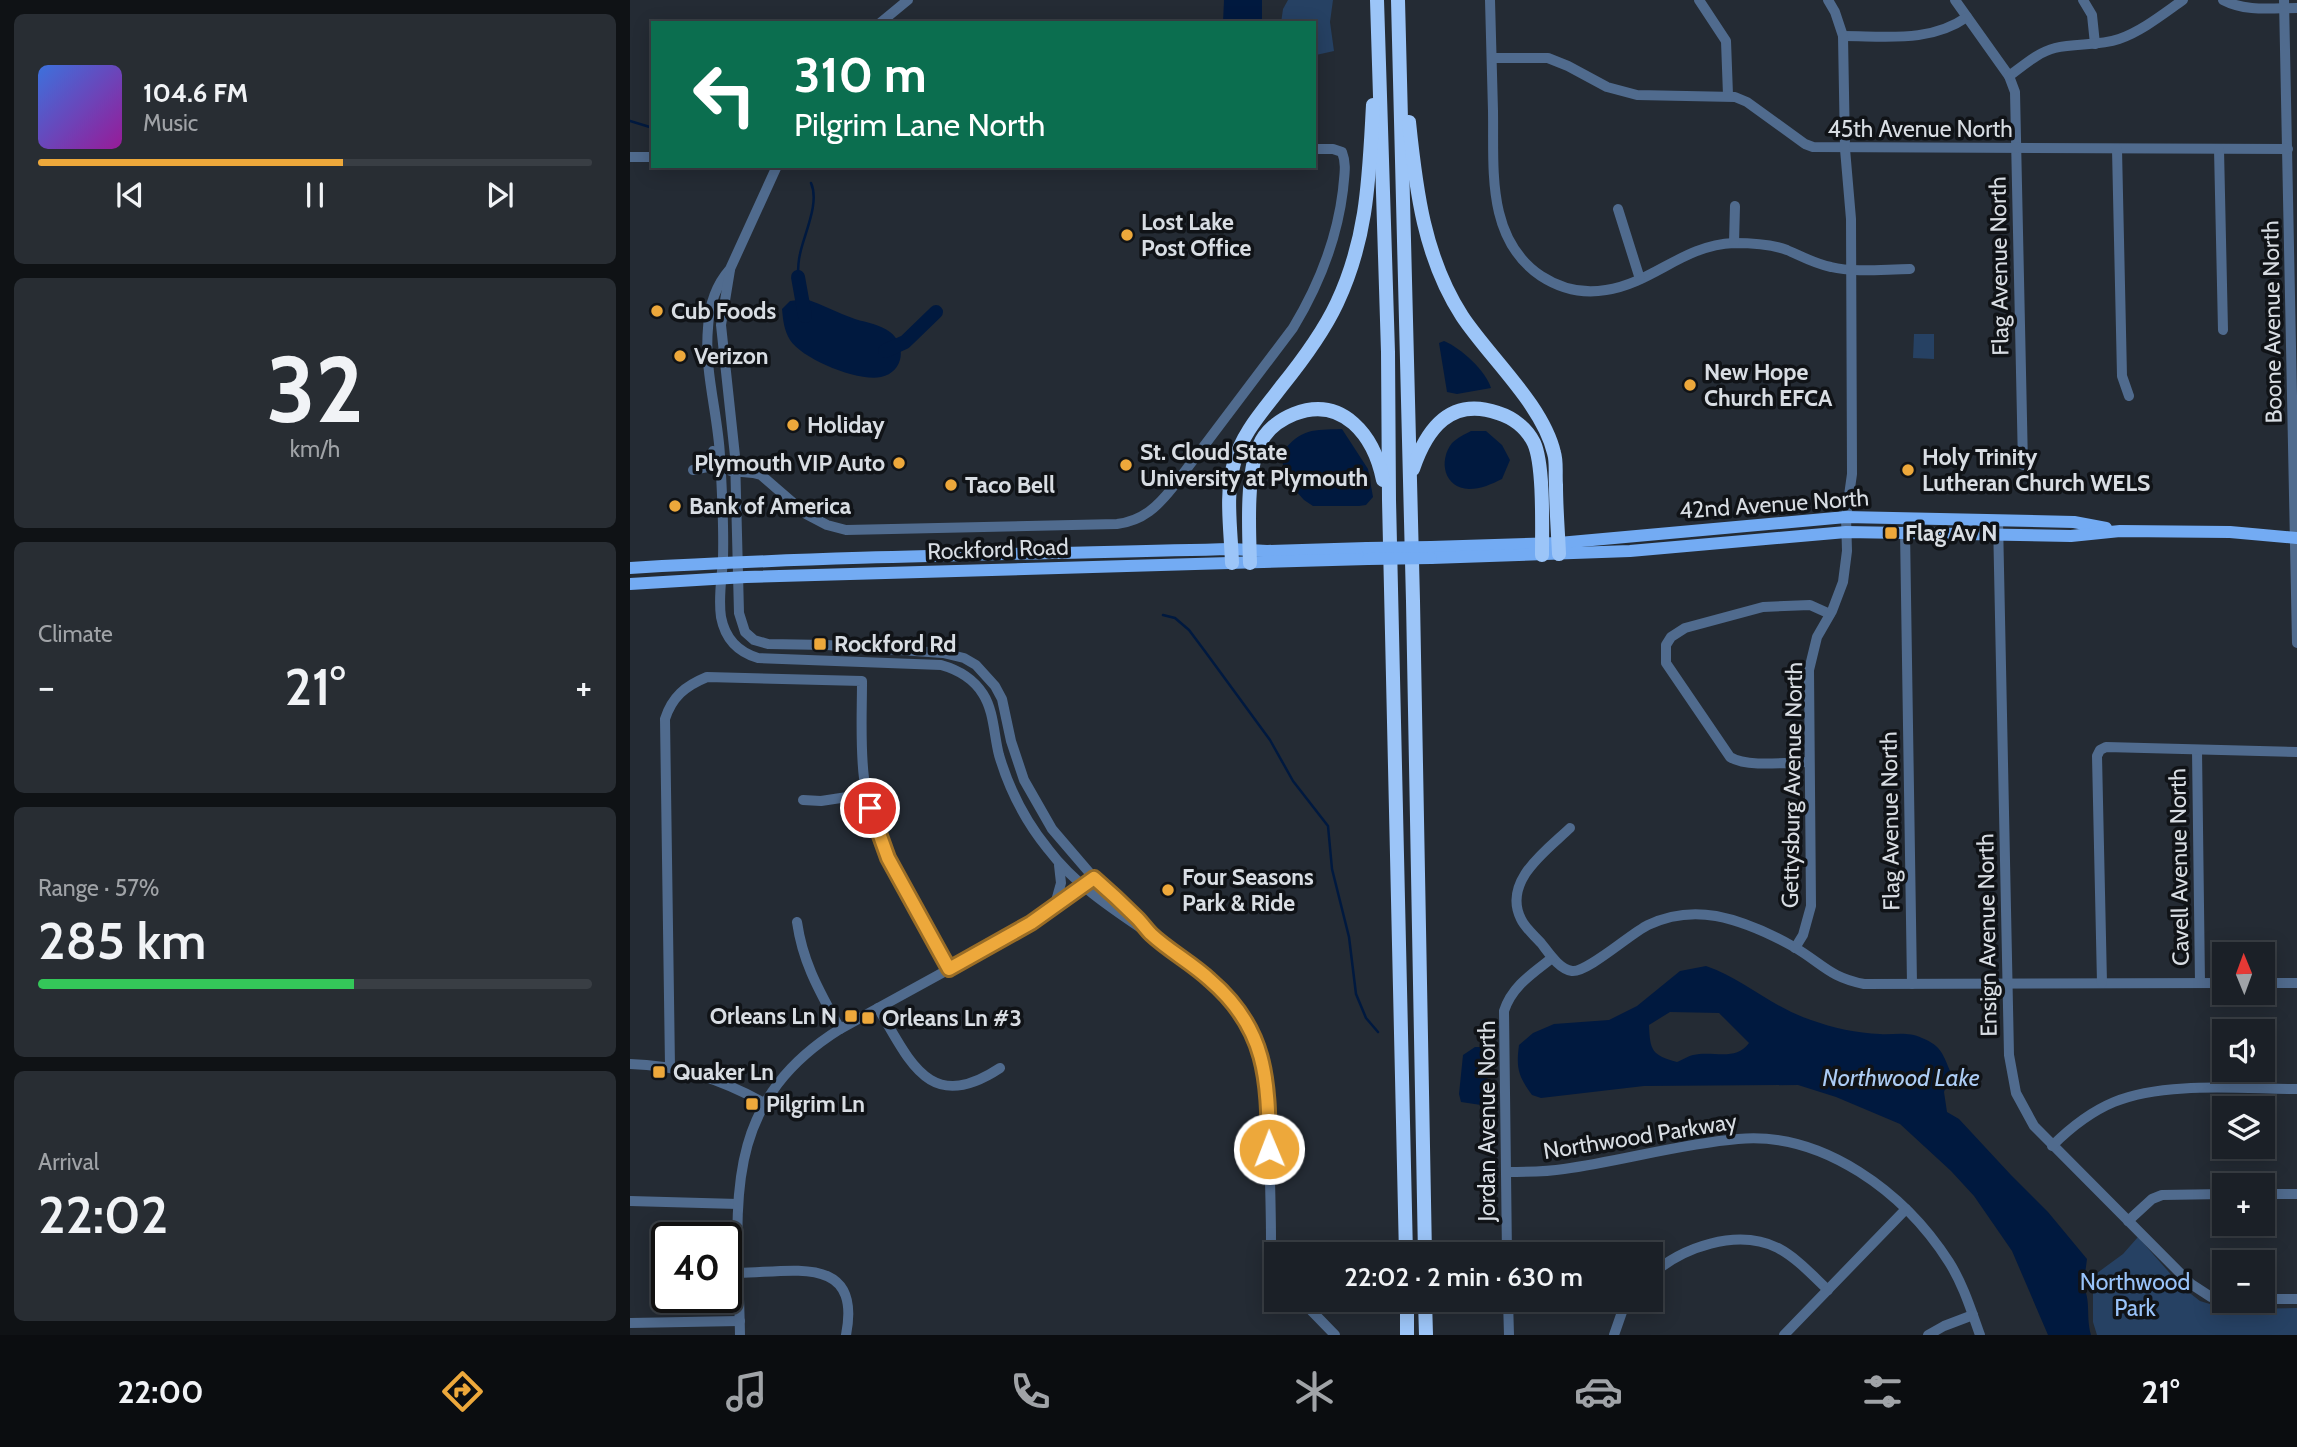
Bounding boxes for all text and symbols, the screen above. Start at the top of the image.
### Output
text: 310 m [794,45,927,104]
icon: left [679,49,770,140]
text: 104.6 FM [143,77,248,109]
text: Pilgrim Lane North [794,105,1045,144]
text: Music [143,109,198,137]
street label: 45th Avenue North [1827,115,2013,143]
icon: previous [111,176,149,214]
icon: pause [296,176,334,214]
icon: next [481,176,519,214]
street label: Flag Avenue North [1983,176,2015,356]
place label: Lost Lake Post Office [1141,208,1252,262]
street label: Boone Avenue North [2256,220,2288,424]
marker: Lost Lake Post Office [1119,227,1135,243]
place label: Cub Foods [671,297,776,325]
marker: Cub Foods [649,303,665,319]
text: 32 [266,334,364,445]
place label: Verizon [694,342,769,370]
marker: Verizon [672,348,688,364]
place label: New Hope Church EFCA [1704,358,1833,412]
marker: New Hope Church EFCA [1682,377,1698,393]
place label: Holiday [807,411,885,439]
marker: Holiday [785,417,801,433]
text: km/h [290,435,340,463]
place label: St. Cloud State University at Plymouth [1140,438,1368,492]
place label: Holy Trinity Lutheran Church WELS [1922,443,2150,497]
place label: Plymouth VIP Auto [694,449,885,477]
marker: Plymouth VIP Auto [891,455,907,471]
marker: St. Cloud State University at Plymouth [1118,457,1134,473]
marker: Holy Trinity Lutheran Church WELS [1900,462,1916,478]
place label: Taco Bell [965,471,1055,499]
marker: Taco Bell [943,477,959,493]
street label: 42nd Avenue North [1678,483,1870,525]
place label: Bank of America [689,492,852,520]
marker: Bank of America [667,498,683,514]
place label: Flag Av N [1905,519,1998,547]
marker: Flag Av N [1883,525,1899,541]
street label: Rockford Road [927,533,1069,565]
text: Climate [38,620,113,648]
place label: Rockford Rd [834,630,956,658]
marker: Rockford Rd [812,636,828,652]
text: 21° [285,655,345,718]
street label: Gettysburg Avenue North [1776,662,1808,908]
text: − [38,663,55,710]
text: + [575,663,592,710]
street label: Flag Avenue North [1874,731,1906,911]
street label: Cavell Avenue North [2163,768,2195,966]
pin [840,778,900,838]
icon: arrive [851,789,889,827]
street label: Ensign Avenue North [1971,833,2003,1037]
place label: Four Seasons Park & Ride [1182,863,1314,917]
text: Range · 57% [38,874,159,902]
marker: Four Seasons Park & Ride [1160,882,1176,898]
text: 285 km [38,909,206,972]
north arrow [2212,942,2275,1004]
map controls [2212,942,2275,1313]
place label: Orleans Ln N [710,1002,837,1030]
place label: Orleans Ln #3 [882,1004,1022,1032]
marker: Orleans Ln N [843,1008,859,1024]
marker: Orleans Ln #3 [860,1010,876,1026]
button: sound [2212,1019,2275,1082]
street label: Jordan Avenue North [1473,1020,1501,1223]
place label: Quaker Ln [673,1058,774,1086]
water label: Northwood Lake [1822,1063,1980,1092]
marker: Quaker Ln [651,1064,667,1080]
place label: Pilgrim Ln [766,1090,865,1118]
marker: Pilgrim Ln [744,1096,760,1112]
button: layers [2212,1096,2275,1159]
street label: Northwood Parkway [1541,1107,1739,1165]
position arrow [1232,1112,1306,1186]
text: Arrival [38,1148,99,1176]
button: + [2212,1173,2275,1236]
text: 22:02 [38,1183,168,1246]
speed limit sign: 40 [651,1222,742,1313]
button: − [2212,1250,2275,1313]
text: 22:02 · 2 min · 630 m [1344,1261,1583,1293]
park label: Northwood Park [2080,1268,2190,1322]
icon: directions [438,1367,487,1416]
icon: music [722,1367,771,1416]
icon: phone [1006,1367,1055,1416]
icon: climate [1290,1367,1339,1416]
icon: car [1574,1367,1623,1416]
icon: filters [1858,1367,1907,1416]
text: 22:00 [117,1372,204,1411]
text: 21° [2141,1372,2179,1411]

